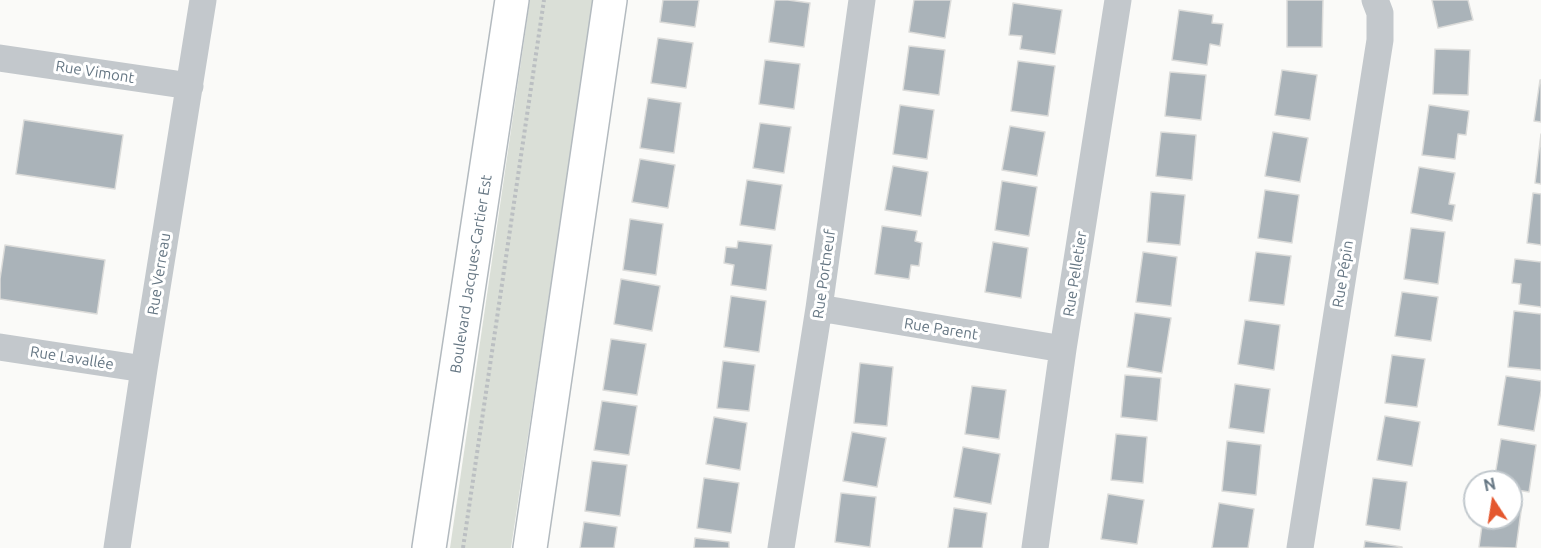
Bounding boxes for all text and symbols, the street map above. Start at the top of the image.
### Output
street label: Rue Vimont [54,57,136,87]
street label: Boulevard Jacques-Cartier Est [446,173,496,375]
street label: Rue Portneuf [809,228,839,320]
street label: Rue Pelletier [1059,230,1091,318]
street label: Rue Verreau [144,232,174,316]
street label: Rue Pépin [1329,239,1357,309]
street label: Rue Parent [903,314,979,344]
street label: Rue Lavallée [29,343,115,373]
north arrow [1463,470,1523,530]
text: N [1482,474,1497,494]

